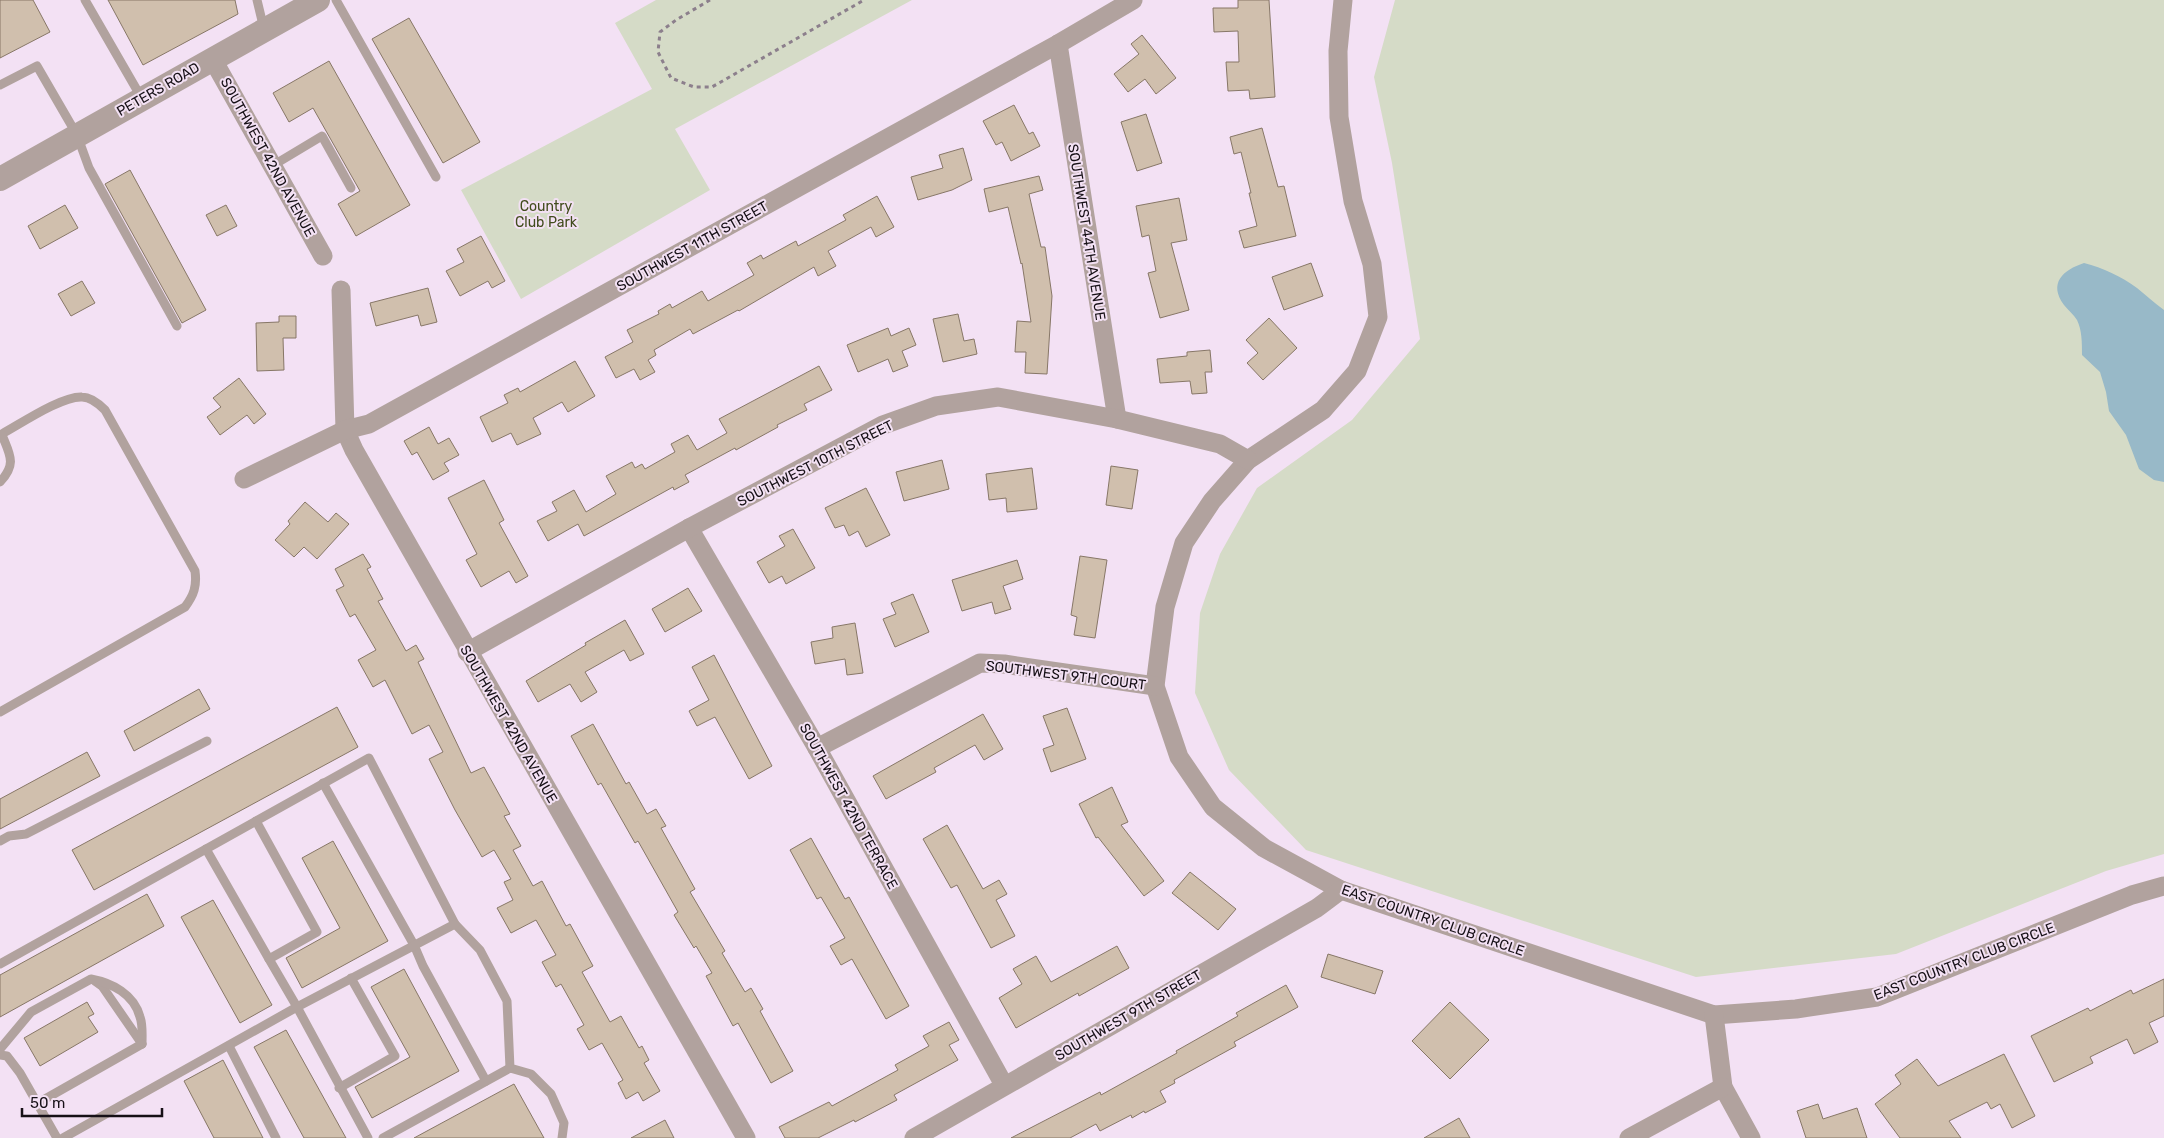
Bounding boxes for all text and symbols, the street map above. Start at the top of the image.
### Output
street label: PETERS ROAD [114,59,203,120]
street label: SOUTHWEST 42ND AVENUE [217,75,318,240]
street label: SOUTHWEST 44TH AVENUE [1064,143,1109,321]
park label: Country Club Park [515,198,578,231]
street label: SOUTHWEST 11TH STREET [614,198,771,295]
street label: SOUTHWEST 10TH STREET [734,417,896,510]
street label: SOUTHWEST 42ND AVENUE [456,642,561,806]
street label: SOUTHWEST 9TH COURT [985,657,1147,694]
street label: SOUTHWEST 42ND TERRACE [796,720,901,892]
street label: EAST COUNTRY CLUB CIRCLE [1339,881,1527,960]
street label: EAST COUNTRY CLUB CIRCLE [1871,919,2057,1004]
street label: SOUTHWEST 9TH STREET [1052,966,1205,1064]
scale bar [22,1086,162,1118]
text: 50 m [30,1094,65,1112]

